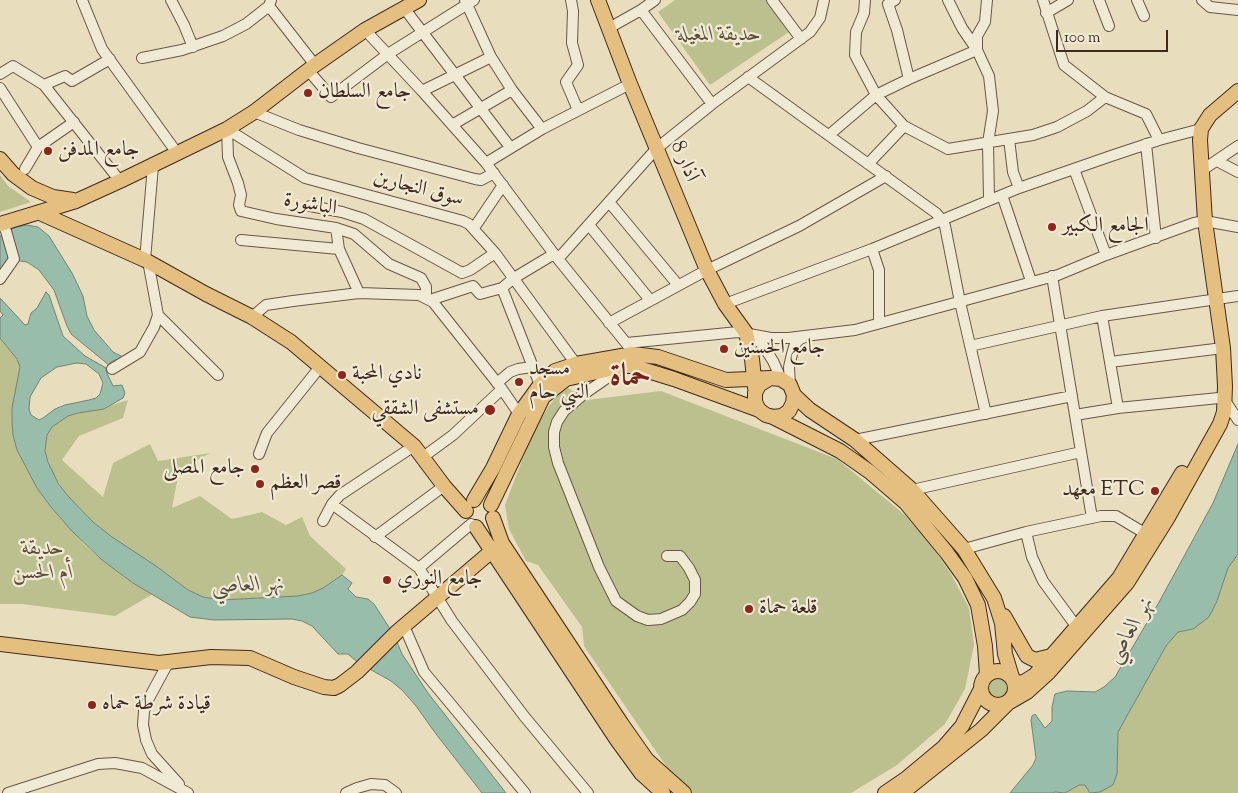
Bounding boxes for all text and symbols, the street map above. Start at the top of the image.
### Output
scale bar [1058,20,1170,52]
park label: حديقة المغيلة [677,23,761,49]
text: 100 m [1064,28,1100,49]
place label: جامع السلطان [318,80,411,106]
marker: جامع السلطان [302,87,314,99]
place label: جامع المدفن [58,138,140,164]
street label: 8 آذار [663,138,703,186]
marker: جامع المدفن [42,145,54,157]
street label: سوق النجارين [370,166,466,214]
street label: الباشورة [281,189,339,223]
place label: الجامع الكبير [1062,214,1149,240]
marker: الجامع الكبير [1046,221,1058,233]
place label: جامع الحسنين [734,336,825,362]
marker: جامع الحسنين [718,343,730,355]
place label: مسجد النبي حام [529,357,589,407]
district label: حماة [609,361,651,399]
place label: نادي المحبة [352,362,422,388]
marker: نادي المحبة [336,369,348,381]
marker: مسجد النبي حام [513,376,525,388]
place label: مستشفى الشققي [371,397,479,423]
marker: مستشفى الشققي [483,403,497,417]
place label: جامع المصلى [163,456,245,482]
marker: جامع المصلى [249,463,261,475]
place label: قصر العظم [270,471,341,497]
marker: قصر العظم [254,478,266,490]
place label: معهد ETC [1062,478,1145,504]
marker: معهد ETC [1149,485,1161,497]
park label: حديقة أم الحسن [12,537,74,587]
place label: جامع النوري [397,567,483,593]
water label: نهر العاصي [211,573,285,601]
marker: جامع النوري [381,574,393,586]
water label: نهر العاصي [1102,593,1162,669]
place label: قلعة حماة [759,596,817,622]
marker: قلعة حماة [743,603,755,615]
place label: قيادة شرطة حماه [102,692,211,718]
marker: قيادة شرطة حماه [86,699,98,711]

